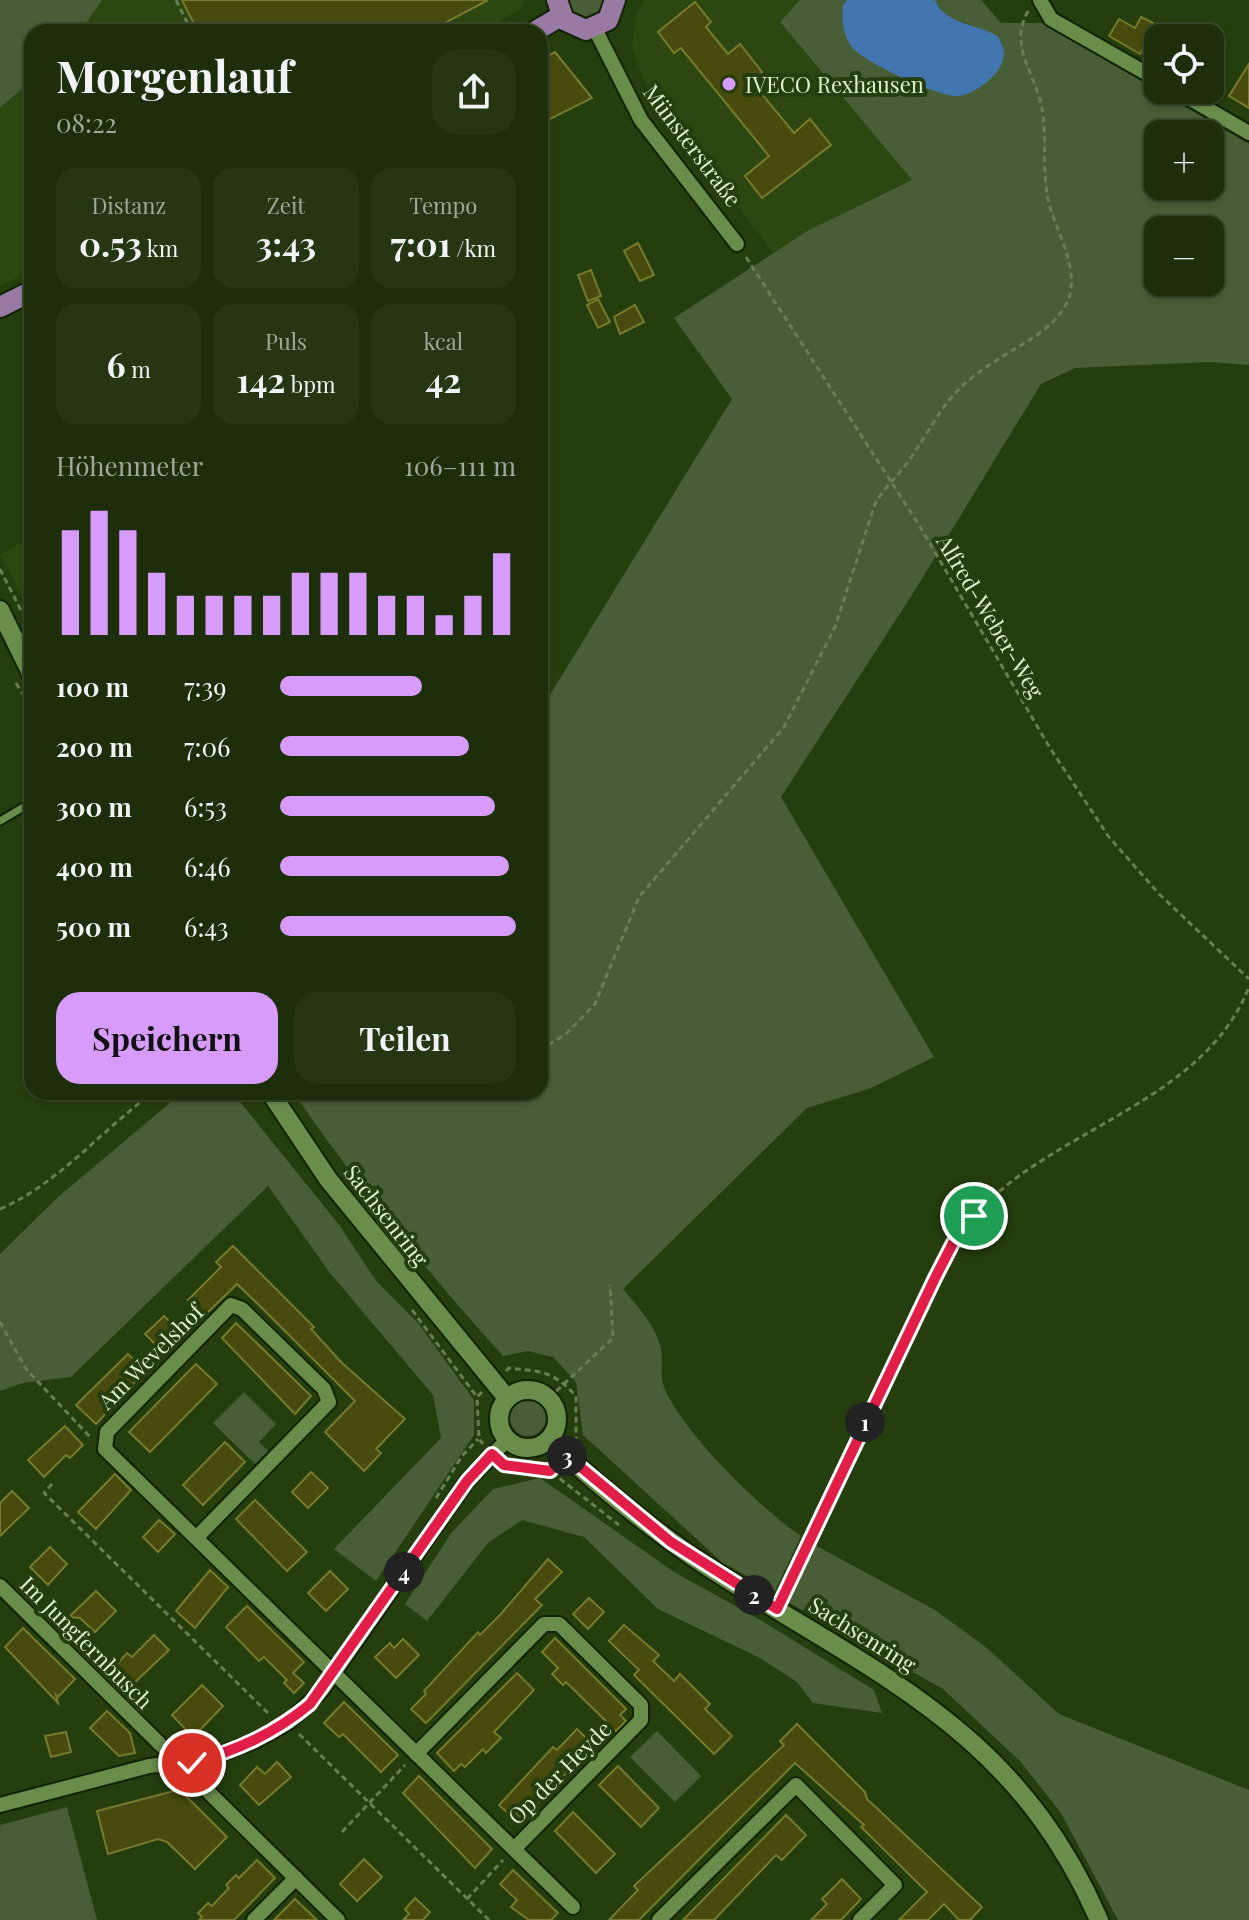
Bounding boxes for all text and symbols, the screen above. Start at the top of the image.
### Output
map controls [1144,24,1224,296]
button: locate [1144,24,1224,104]
text: Morgenlauf [56,45,293,104]
button: share [432,50,516,134]
place label: IVECO Rexhausen [745,69,924,99]
marker: IVECO Rexhausen [720,75,738,93]
street label: Münsterstraße [637,78,749,212]
text: 08:22 [56,105,117,140]
button: + [1144,120,1224,200]
text: Distanz [91,190,166,220]
text: Zeit [267,190,305,220]
text: Tempo [409,190,477,220]
button: − [1144,216,1224,296]
text: 0.53 [79,220,142,266]
text: 3:43 [256,220,316,266]
text: 7:01 [391,220,451,266]
text: km [142,233,178,263]
text: /km [451,233,496,263]
text: Puls [265,326,307,356]
text: kcal [424,326,463,356]
text: 6 [107,341,126,387]
text: m [126,354,151,384]
text: 142 [237,356,285,402]
text: 42 [425,356,461,402]
text: bpm [285,369,335,399]
text: Höhenmeter [56,448,203,483]
text: 106–111 m [404,448,516,483]
street label: Alfred-Weber-Weg [930,528,1052,704]
text: 100 m [56,669,129,704]
text: 7:39 [184,669,226,704]
text: 200 m [56,729,133,764]
text: 7:06 [184,729,231,764]
text: 300 m [56,789,132,824]
text: 6:53 [184,789,227,824]
text: 400 m [56,849,133,884]
text: 6:46 [184,849,231,884]
text: 500 m [56,909,131,944]
text: 6:43 [184,909,228,944]
button: Speichern [56,992,278,1084]
button: Teilen [294,992,516,1084]
street label: Sachsenring [338,1158,436,1272]
pin [940,1182,1008,1250]
icon: arrive [952,1194,996,1238]
street label: Am Wevelshof [90,1296,210,1416]
pin: 1 [845,1402,885,1442]
text: 1 [861,1407,869,1437]
pin: 3 [547,1436,587,1476]
text: 3 [562,1441,572,1471]
pin: 4 [384,1552,424,1592]
text: 4 [398,1557,410,1587]
street label: Im Jungfernbusch [14,1569,160,1715]
pin: 2 [734,1575,774,1615]
text: 2 [748,1580,760,1610]
street label: Sachsenring [804,1589,923,1679]
street label: Op der Heyde [501,1714,617,1830]
pin [158,1729,226,1797]
icon: check [170,1741,214,1785]

